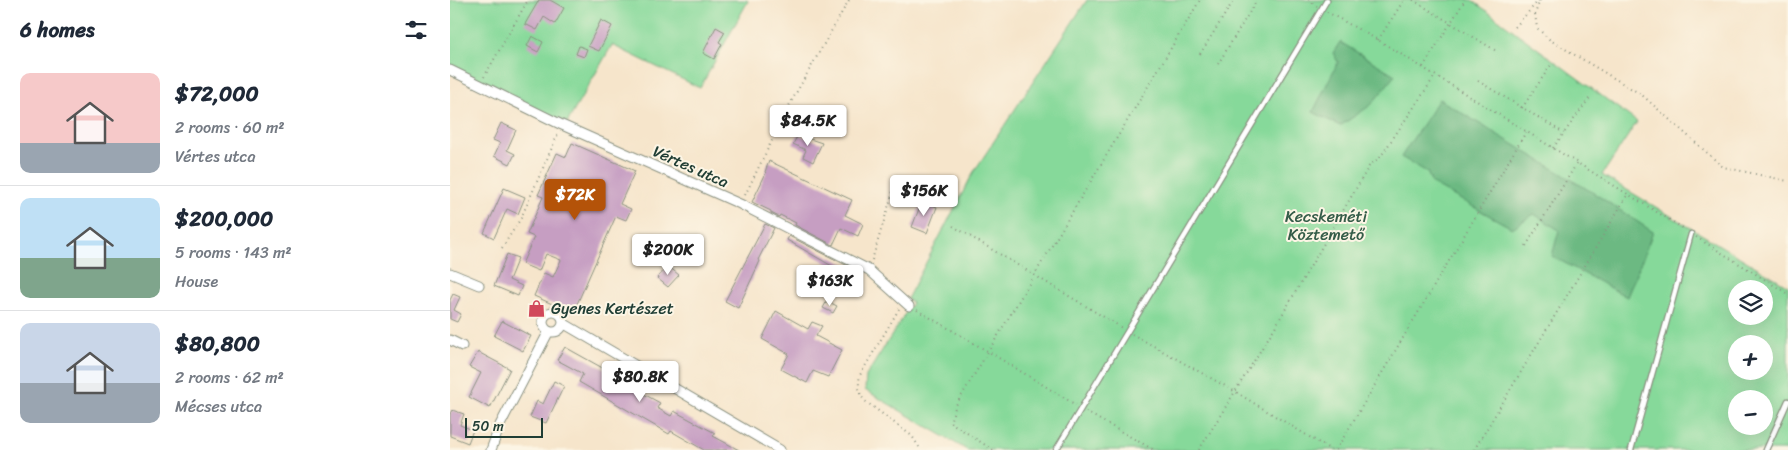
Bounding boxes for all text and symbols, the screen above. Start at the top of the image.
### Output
text: 6 homes [20,11,95,49]
icon: filters [402,16,430,44]
text: $72,000 [175,75,259,113]
icon: home [60,93,120,153]
pin: $84.5K [767,104,849,147]
text: $84.5K [781,106,835,135]
text: 2 rooms · 60 m² [175,113,285,142]
street label: Vértes utca [648,137,733,196]
text: Vértes utca [175,142,256,171]
pin: $156K [889,174,959,217]
text: $156K [901,176,947,205]
pin: $72K [545,178,605,221]
text: $72K [556,180,594,209]
text: $200,000 [175,200,273,238]
park label: Kecskeméti Köztemető [1285,202,1368,249]
icon: home [60,218,120,278]
pin: $200K [633,234,703,276]
text: $200K [643,235,693,264]
text: 5 rooms · 143 m² [175,238,292,267]
pin: $163K [795,264,865,307]
text: $163K [807,266,853,295]
text: House [175,267,218,296]
map controls [1728,280,1773,435]
button: layers [1728,280,1773,325]
place label: Gyenes Kertészet [551,294,674,323]
shop icon: Gyenes Kertészet [527,298,547,318]
text: $80,800 [175,325,260,363]
button: + [1728,335,1773,380]
icon: home [60,343,120,403]
pin: $80.8K [599,360,681,403]
text: $80.8K [613,362,667,391]
text: 2 rooms · 62 m² [175,363,284,392]
button: − [1728,390,1773,435]
text: Mécses utca [175,392,262,421]
text: 50 m [472,414,504,439]
scale bar [465,415,542,438]

